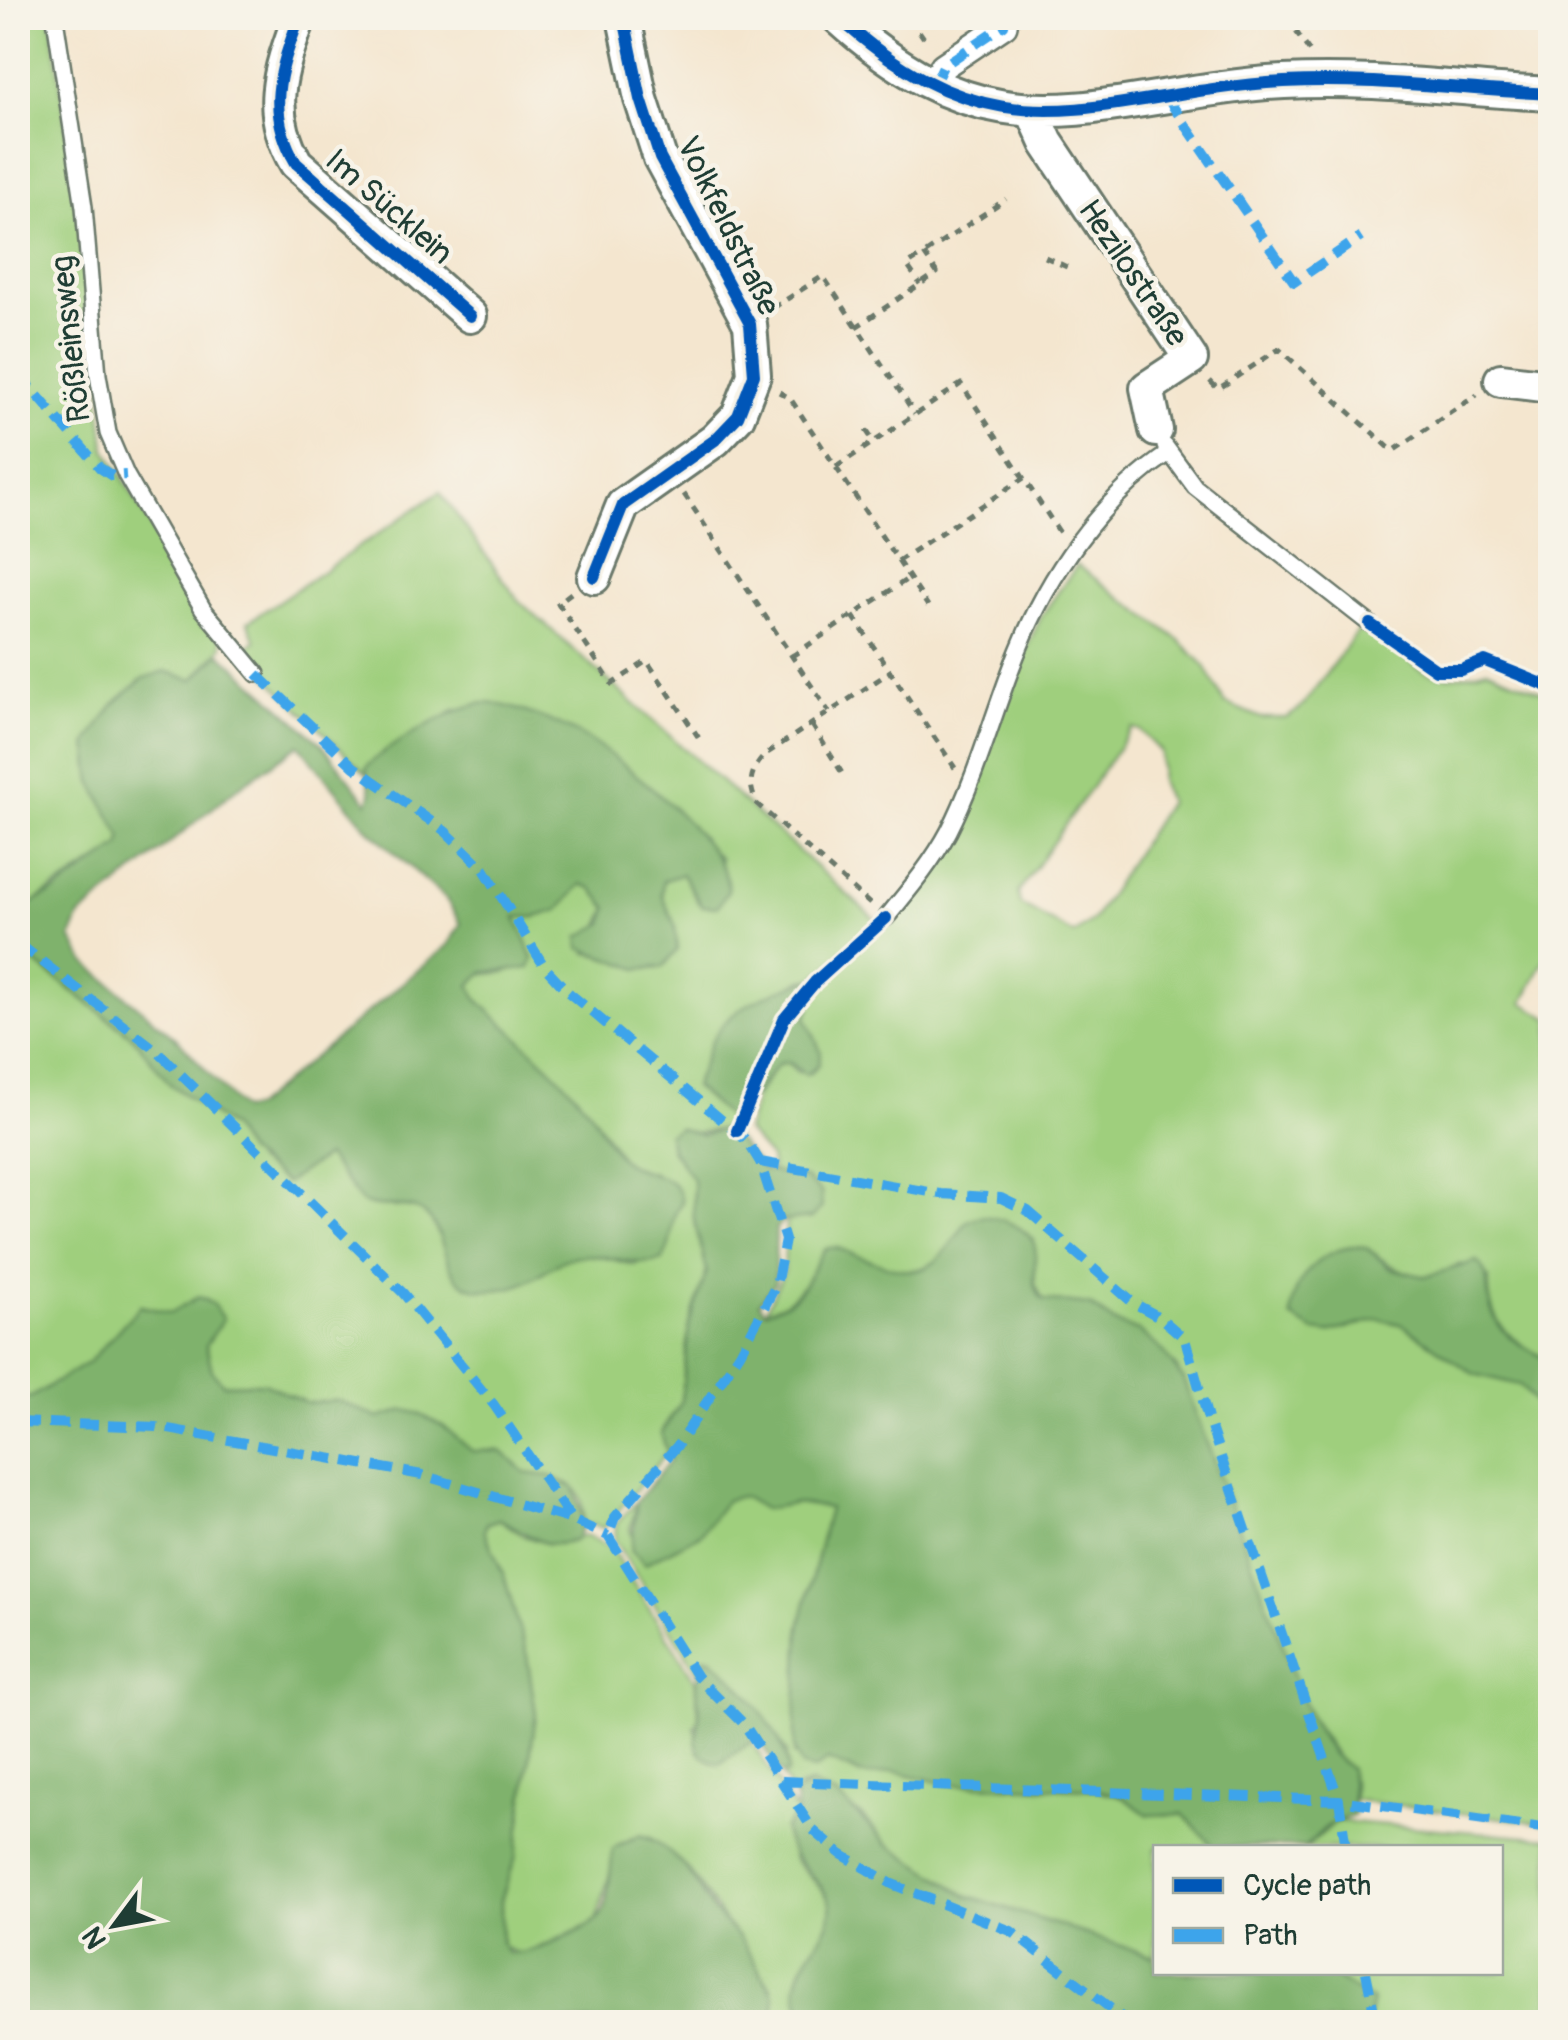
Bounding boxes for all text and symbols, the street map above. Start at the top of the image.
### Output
street label: Volkfeldstraße [667,130,789,322]
street label: Im Sücklein [317,141,461,273]
street label: Hezilostraße [1069,192,1197,354]
street label: Rößleinsweg [42,254,100,424]
legend [1153,1845,1503,1975]
text: Cycle path [1243,1867,1371,1904]
north arrow [65,1875,165,1975]
text: Path [1243,1917,1298,1954]
text: N [75,1920,115,1955]

